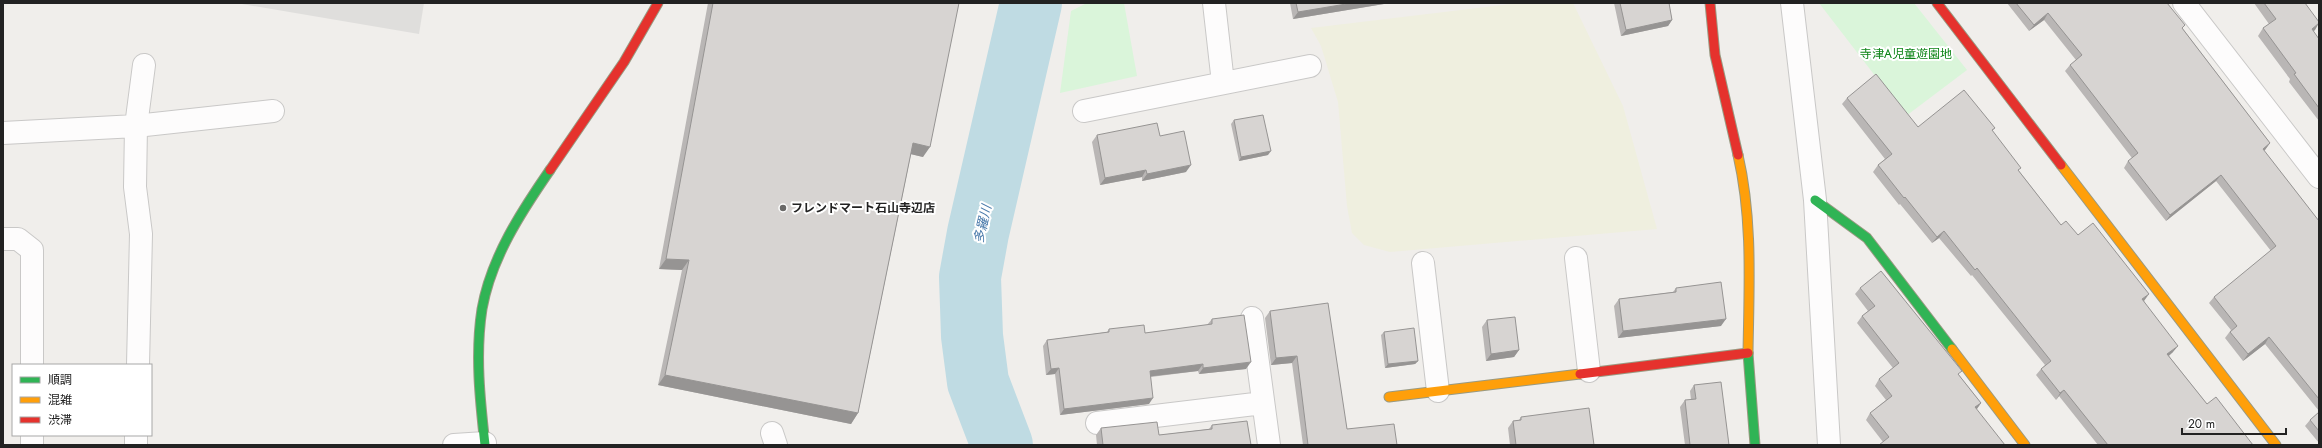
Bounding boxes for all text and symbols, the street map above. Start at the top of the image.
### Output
park label: 寺津A児童遊園地 [1860,45,1952,63]
place label: フレンドマート石山寺辺店 [791,199,935,217]
water label: 多羅川 [969,201,997,245]
marker: フレンドマート石山寺辺店 [778,203,788,213]
legend [12,364,152,436]
text: 順調 [48,371,72,389]
text: 混雑 [48,391,72,409]
scale bar [2182,410,2286,436]
text: 渋滞 [48,411,72,429]
text: 20 m [2188,415,2215,433]

